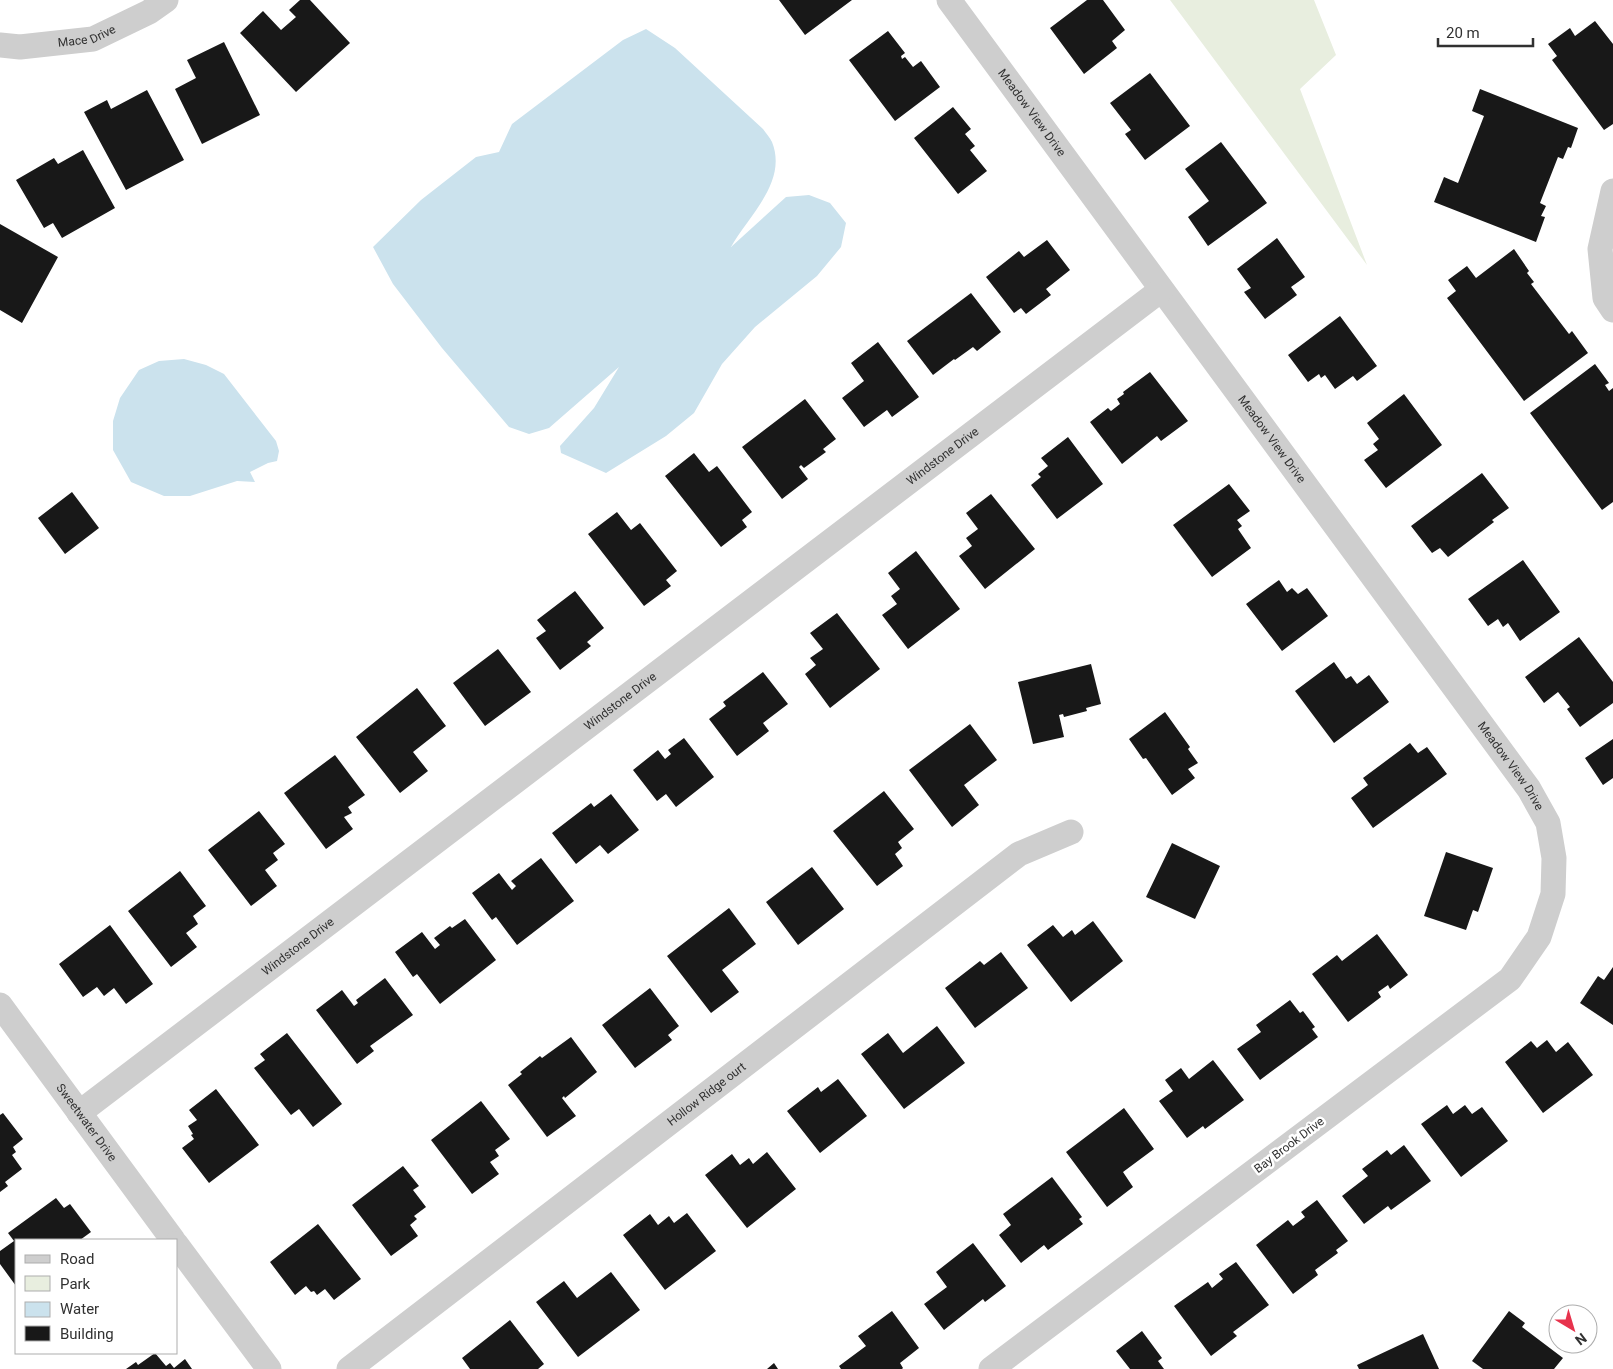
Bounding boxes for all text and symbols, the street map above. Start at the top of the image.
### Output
scale bar [1438,15,1533,47]
street label: Mace Drive [57,22,118,50]
text: 20 m [1446,24,1480,42]
street label: Meadow View Drive [995,66,1069,159]
street label: Meadow View Drive [1235,393,1309,486]
street label: Windstone Drive [904,424,981,488]
street label: Windstone Drive [581,669,659,733]
street label: Meadow View Drive [1475,719,1546,813]
street label: Windstone Drive [259,915,337,978]
street label: Hollow Ridge ourt [665,1060,749,1129]
street label: Sweetwater Drive [53,1081,120,1164]
street label: Bay Brook Drive [1251,1114,1327,1176]
legend [15,1239,178,1354]
text: Road [60,1250,94,1268]
text: Park [60,1275,91,1293]
text: Water [60,1300,99,1318]
north arrow [1548,1304,1598,1354]
text: Building [60,1325,114,1343]
text: N [1572,1330,1590,1349]

